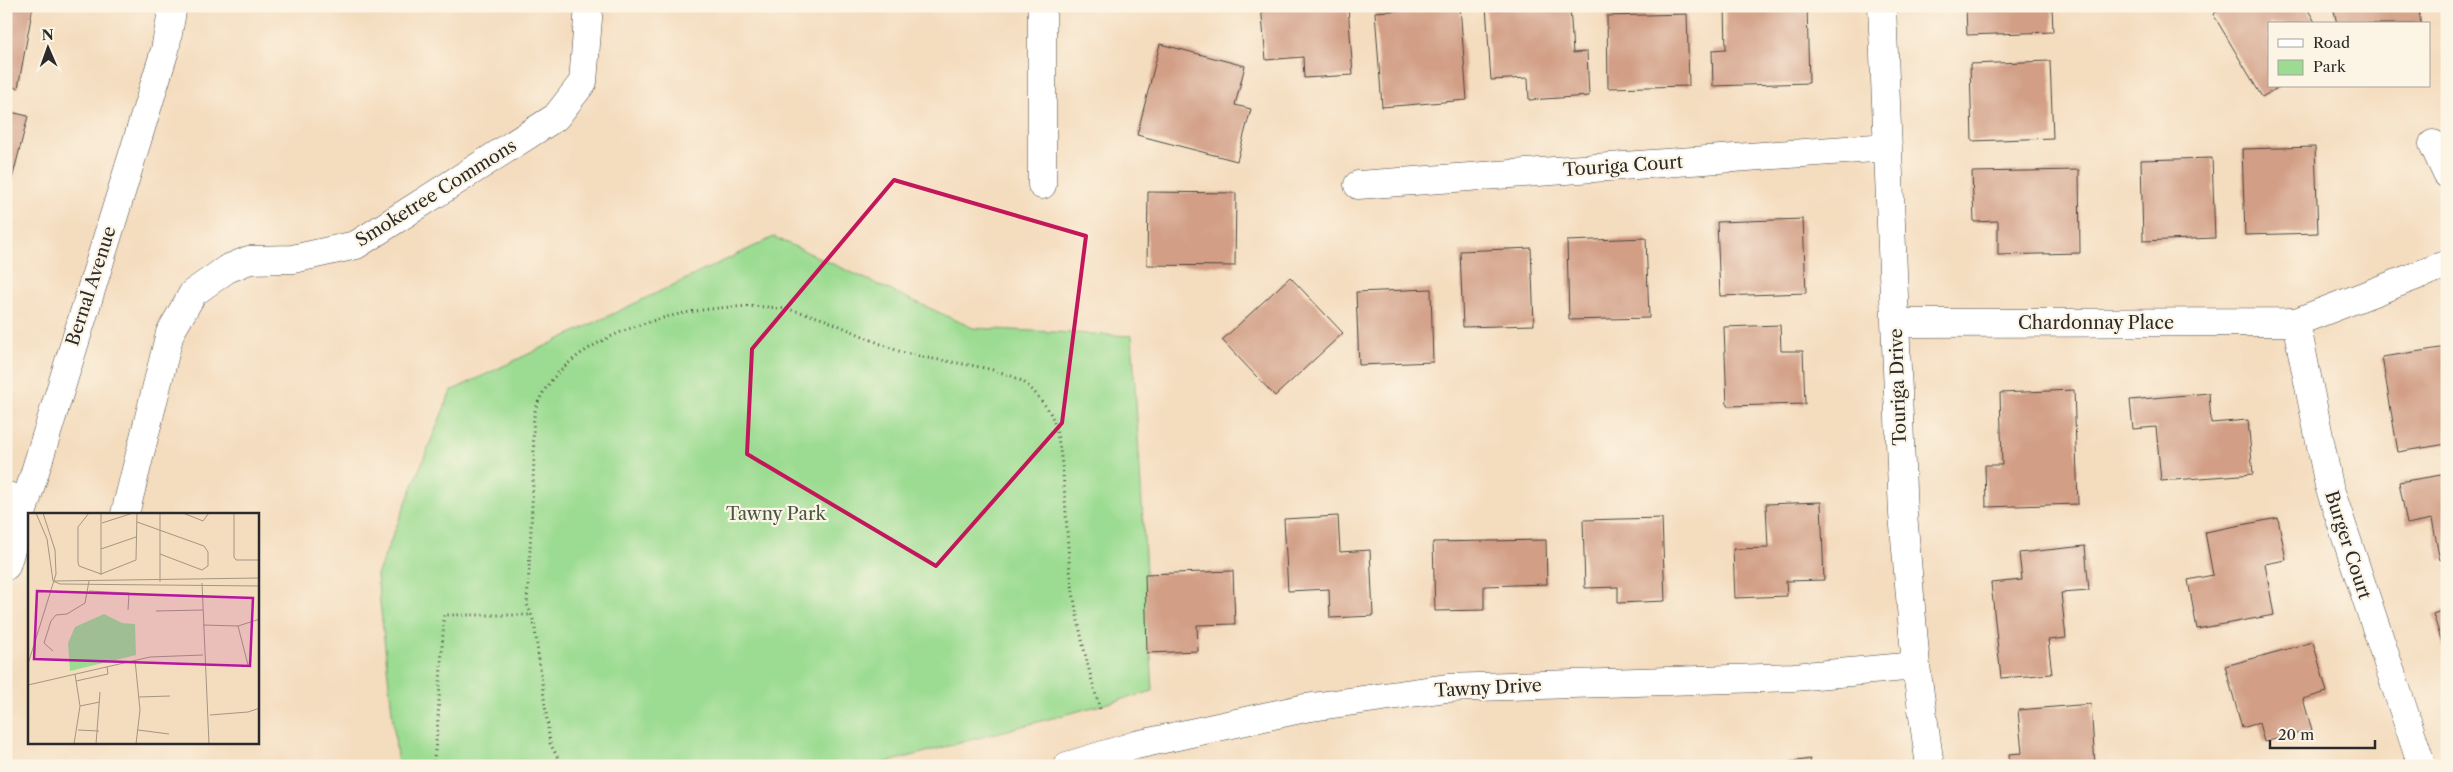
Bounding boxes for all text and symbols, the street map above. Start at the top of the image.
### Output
north arrow [22,22,72,72]
legend [2268,22,2430,88]
text: N [41,26,54,44]
text: Road [2313,33,2350,52]
text: Park [2313,57,2347,76]
street label: Smoketree Commons [351,134,521,252]
street label: Touriga Court [1562,151,1684,181]
street label: Bernal Avenue [61,223,121,349]
street label: Chardonnay Place [2018,312,2174,334]
street label: Touriga Drive [1885,328,1911,446]
street label: Burger Court [2320,488,2376,603]
park label: Tawny Park [726,503,828,525]
inset map [28,513,259,744]
street label: Tawny Drive [1434,674,1542,702]
scale bar [2270,717,2376,749]
text: 20 m [2278,725,2314,744]

